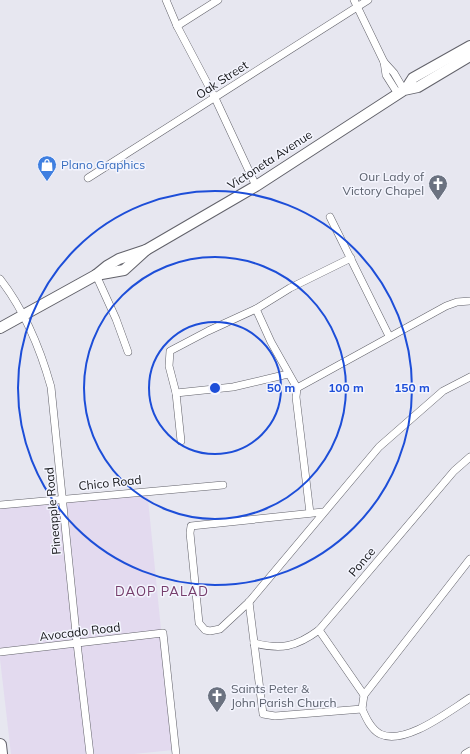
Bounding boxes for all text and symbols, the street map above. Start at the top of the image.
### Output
street label: Oak Street [193,57,251,102]
street label: Victoneta Avenue [225,127,315,193]
shop icon: Plano Graphics [36,154,58,182]
place label: Plano Graphics [61,157,145,172]
place label: Our Lady of Victory Chapel [343,169,425,198]
church icon: Our Lady of Victory Chapel [427,173,449,201]
text: 50 m [267,380,295,395]
text: 100 m [328,380,364,395]
text: 150 m [394,380,430,395]
centre of rings [208,381,222,395]
street label: Pineapple Road [41,467,64,555]
street label: Chico Road [78,472,142,493]
street label: Ponce [345,544,378,579]
district label: DAOP PALAD [115,583,209,599]
street label: Avocado Road [39,619,121,644]
place label: Saints Peter & John Parish Church [231,681,336,710]
church icon: Saints Peter & John Parish Church [206,685,228,713]

